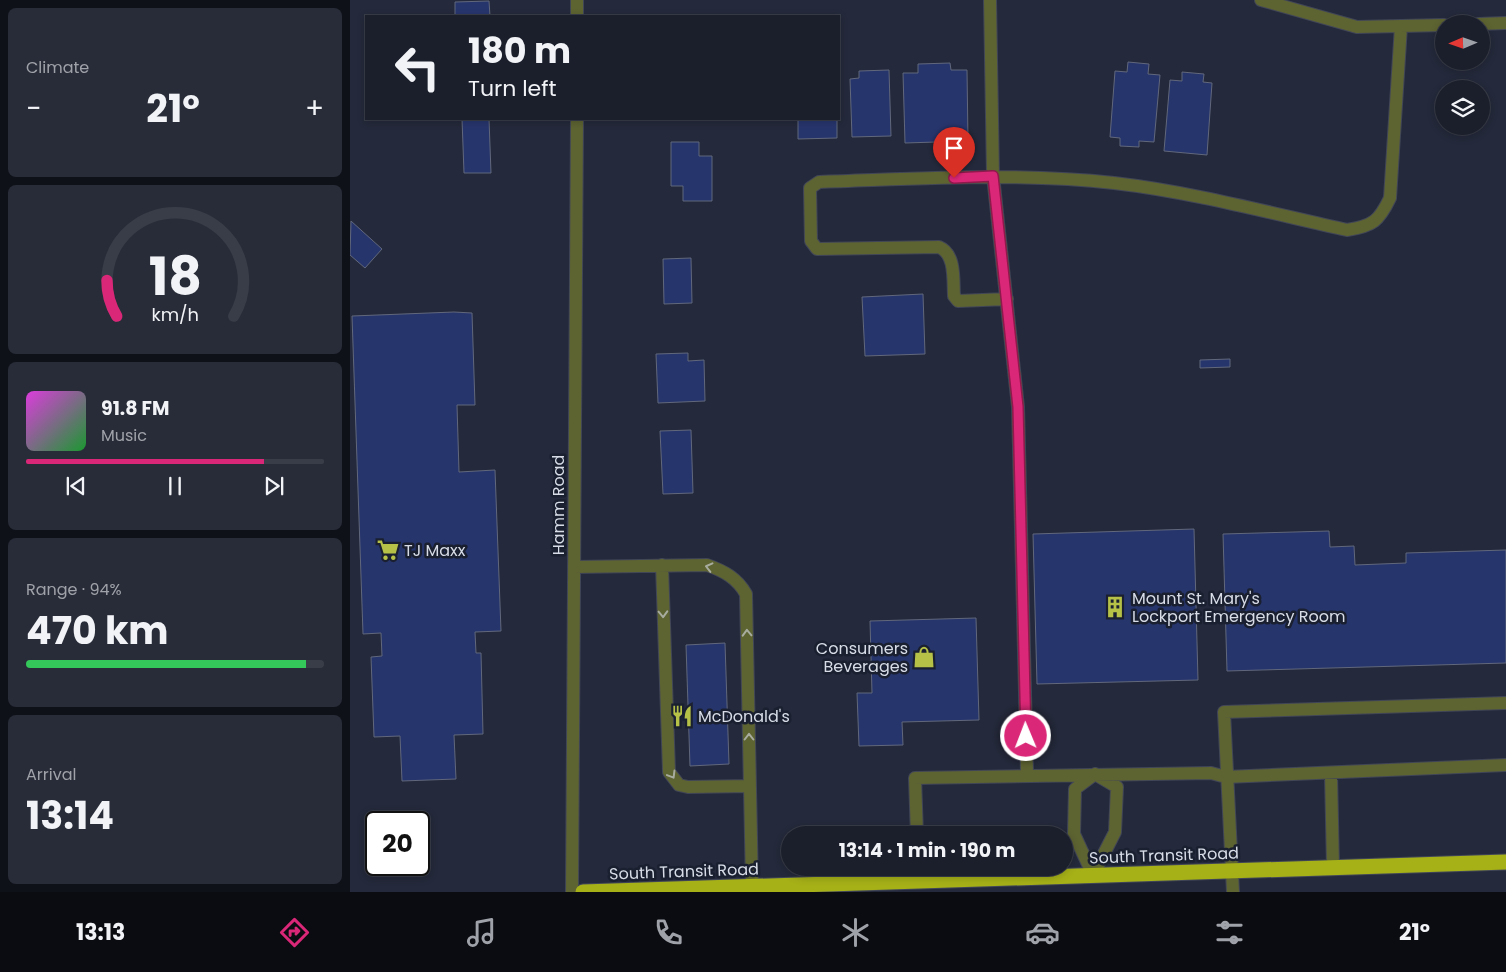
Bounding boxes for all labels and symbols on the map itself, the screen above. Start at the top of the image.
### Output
north arrow [1435,15,1490,70]
pin [933,127,975,178]
street label: Hamm Road [547,455,570,555]
supermarket icon: TJ Maxx [375,537,401,563]
place label: TJ Maxx [404,539,466,562]
one-way arrow [706,562,714,572]
place label: Mount St. Mary's Lockport Emergency Room [1132,587,1345,628]
building icon: Mount St. Mary's Lockport Emergency Room [1102,594,1128,620]
one-way arrow [658,610,668,618]
one-way arrow [742,628,753,636]
place label: Consumers Beverages [816,637,908,678]
shop icon: Consumers Beverages [911,644,937,670]
restaurant icon: McDonald's [669,703,695,729]
place label: McDonald's [698,705,790,728]
position arrow [999,709,1051,761]
one-way arrow [744,733,754,740]
one-way arrow [666,769,676,778]
speed limit sign: 20 [365,811,430,876]
street label: South Transit Road [1089,841,1239,870]
street label: South Transit Road [609,857,759,886]

